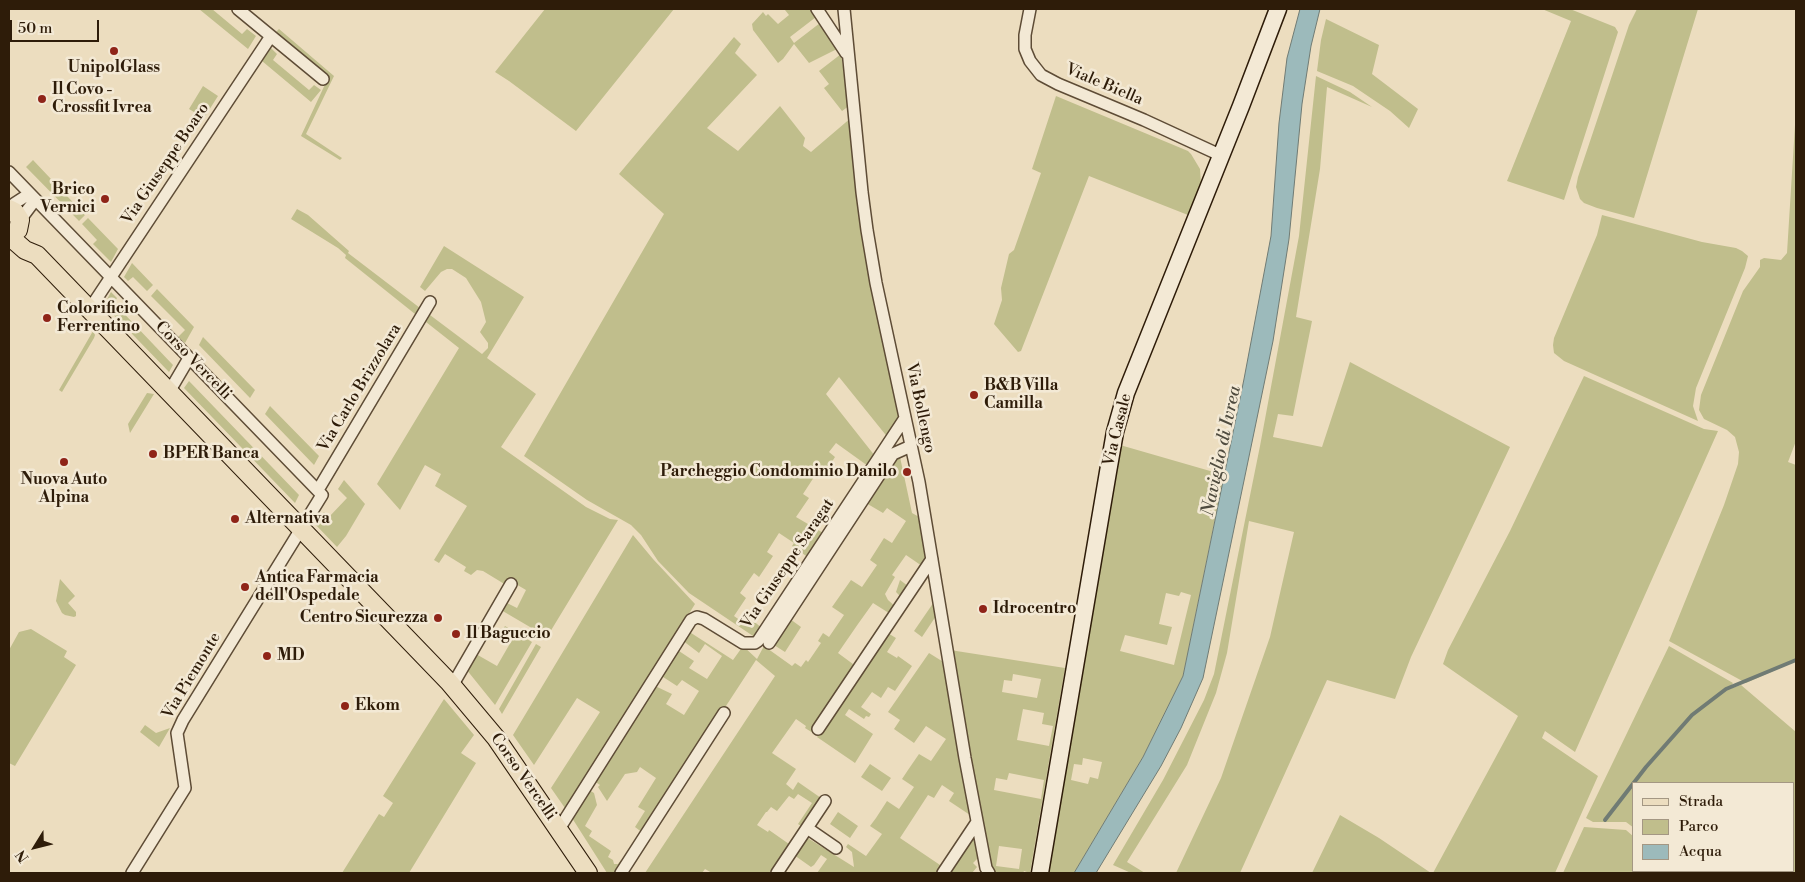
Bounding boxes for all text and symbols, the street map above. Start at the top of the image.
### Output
scale bar [12,10,101,42]
text: 50 m [18,19,52,38]
marker: UnipolGlass [108,45,120,57]
place label: UnipolGlass [68,58,160,78]
street label: Viale Biella [1062,60,1146,110]
place label: Il Covo - Crossfit Ivrea [52,80,152,118]
marker: Il Covo - Crossfit Ivrea [36,93,48,105]
street label: Via Giuseppe Boaro [118,100,214,228]
place label: Brico Vernici [41,180,95,218]
marker: Brico Vernici [99,193,111,205]
place label: Colorificio Ferrentino [57,299,140,337]
marker: Colorificio Ferrentino [41,312,53,324]
street label: Corso Vercelli [151,318,235,404]
street label: Via Carlo Brizzolara [314,321,406,455]
street label: Via Bollengo [901,361,939,455]
place label: B&B Villa Camilla [984,376,1058,414]
water label: Naviglio di Ivrea [1198,384,1246,518]
marker: B&B Villa Camilla [968,389,980,401]
street label: Via Casale [1100,392,1136,468]
place label: BPER Banca [163,444,259,464]
marker: BPER Banca [147,448,159,460]
marker: Nuova Auto Alpina [58,456,70,468]
place label: Parcheggio Condominio Danilo [660,462,897,482]
marker: Parcheggio Condominio Danilo [901,466,913,478]
place label: Nuova Auto Alpina [21,470,107,508]
street label: Via Giuseppe Saragat [737,495,839,633]
place label: Alternativa [245,509,330,529]
marker: Alternativa [229,513,241,525]
place label: Antica Farmacia dell'Ospedale [255,568,379,606]
marker: Antica Farmacia dell'Ospedale [239,581,251,593]
place label: Idrocentro [993,599,1076,619]
marker: Idrocentro [977,603,989,615]
place label: Centro Sicurezza [300,608,428,628]
marker: Centro Sicurezza [432,612,444,624]
place label: Il Baguccio [466,624,551,644]
marker: Il Baguccio [450,628,462,640]
street label: Via Piemonte [159,629,225,723]
place label: MD [277,646,305,666]
marker: MD [261,650,273,662]
place label: Ekom [355,696,400,716]
marker: Ekom [339,700,351,712]
street label: Corso Vercelli [486,730,560,824]
legend [1632,782,1795,872]
text: Strada [1679,792,1723,811]
text: Parco [1679,817,1718,836]
north arrow [10,822,60,872]
text: Acqua [1679,842,1722,861]
text: N [12,846,33,866]

